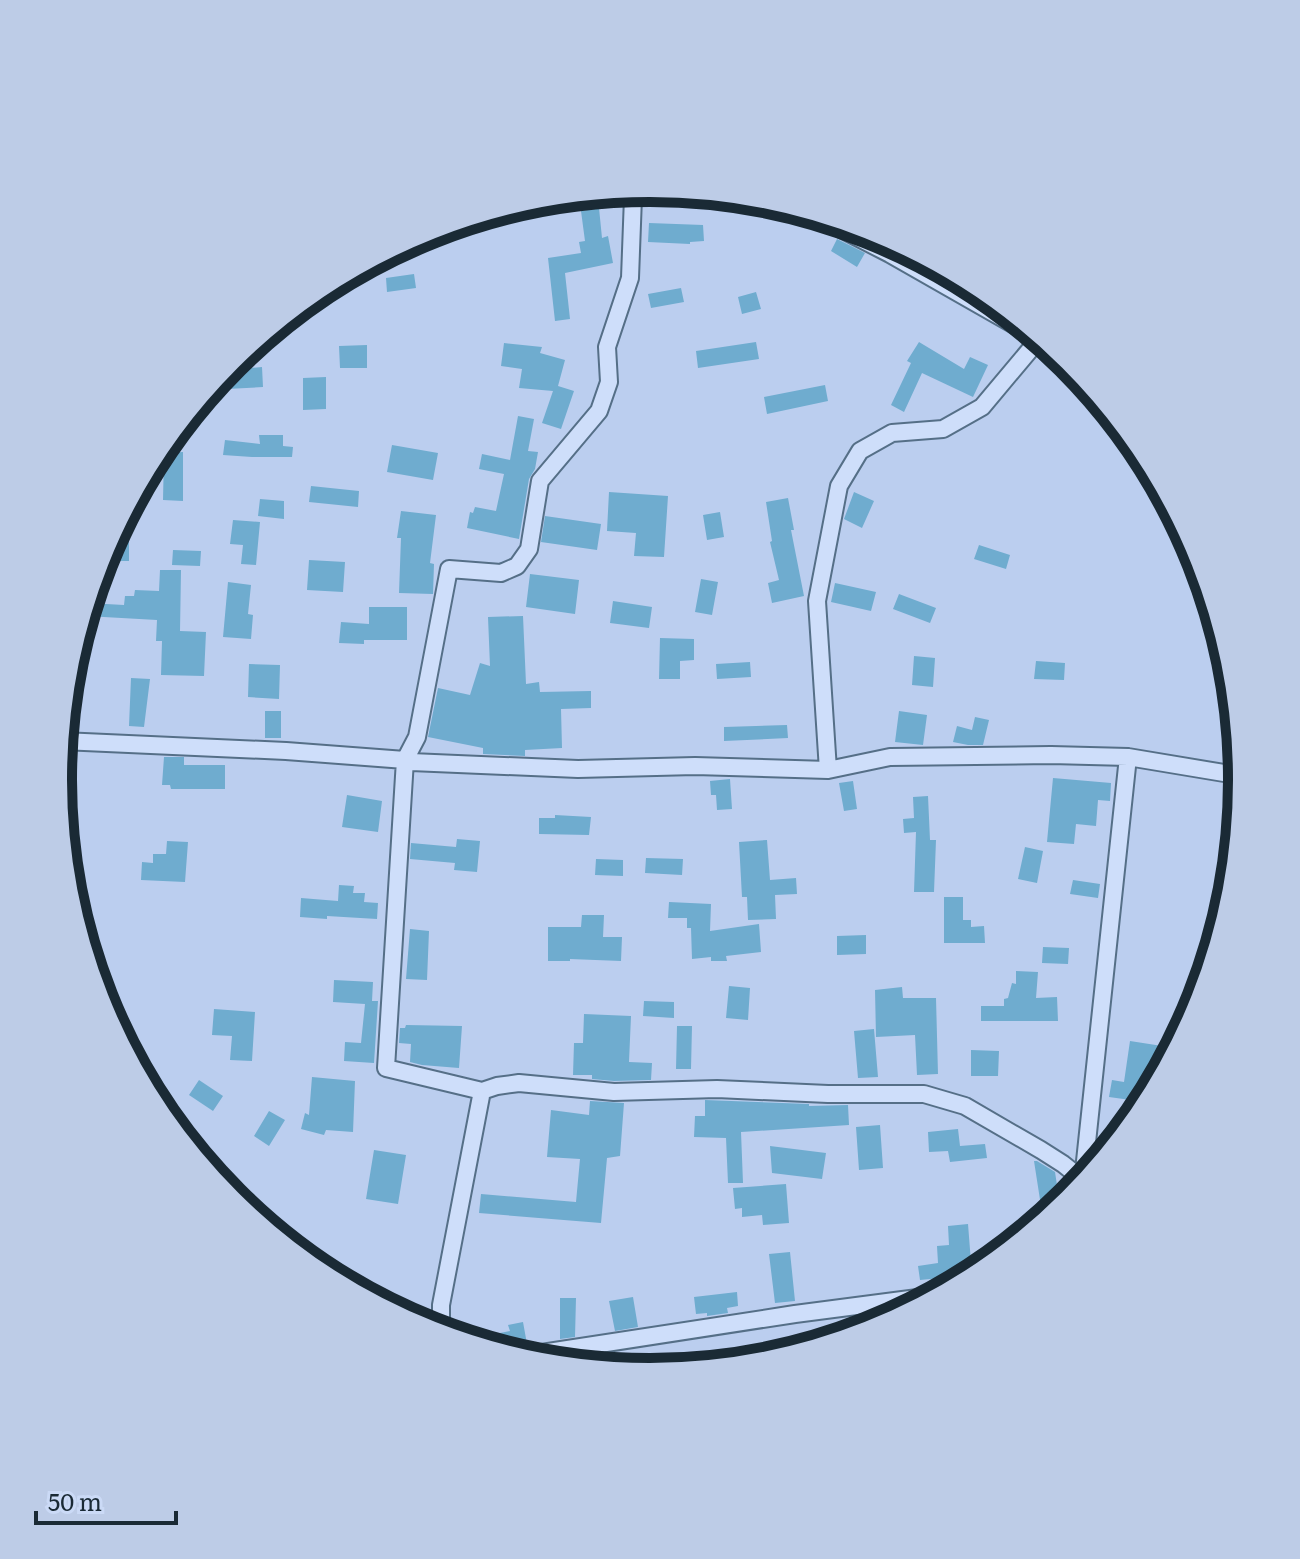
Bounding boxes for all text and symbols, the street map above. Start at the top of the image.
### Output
scale bar [36,1475,176,1525]
text: 50 m [48,1483,102,1518]

